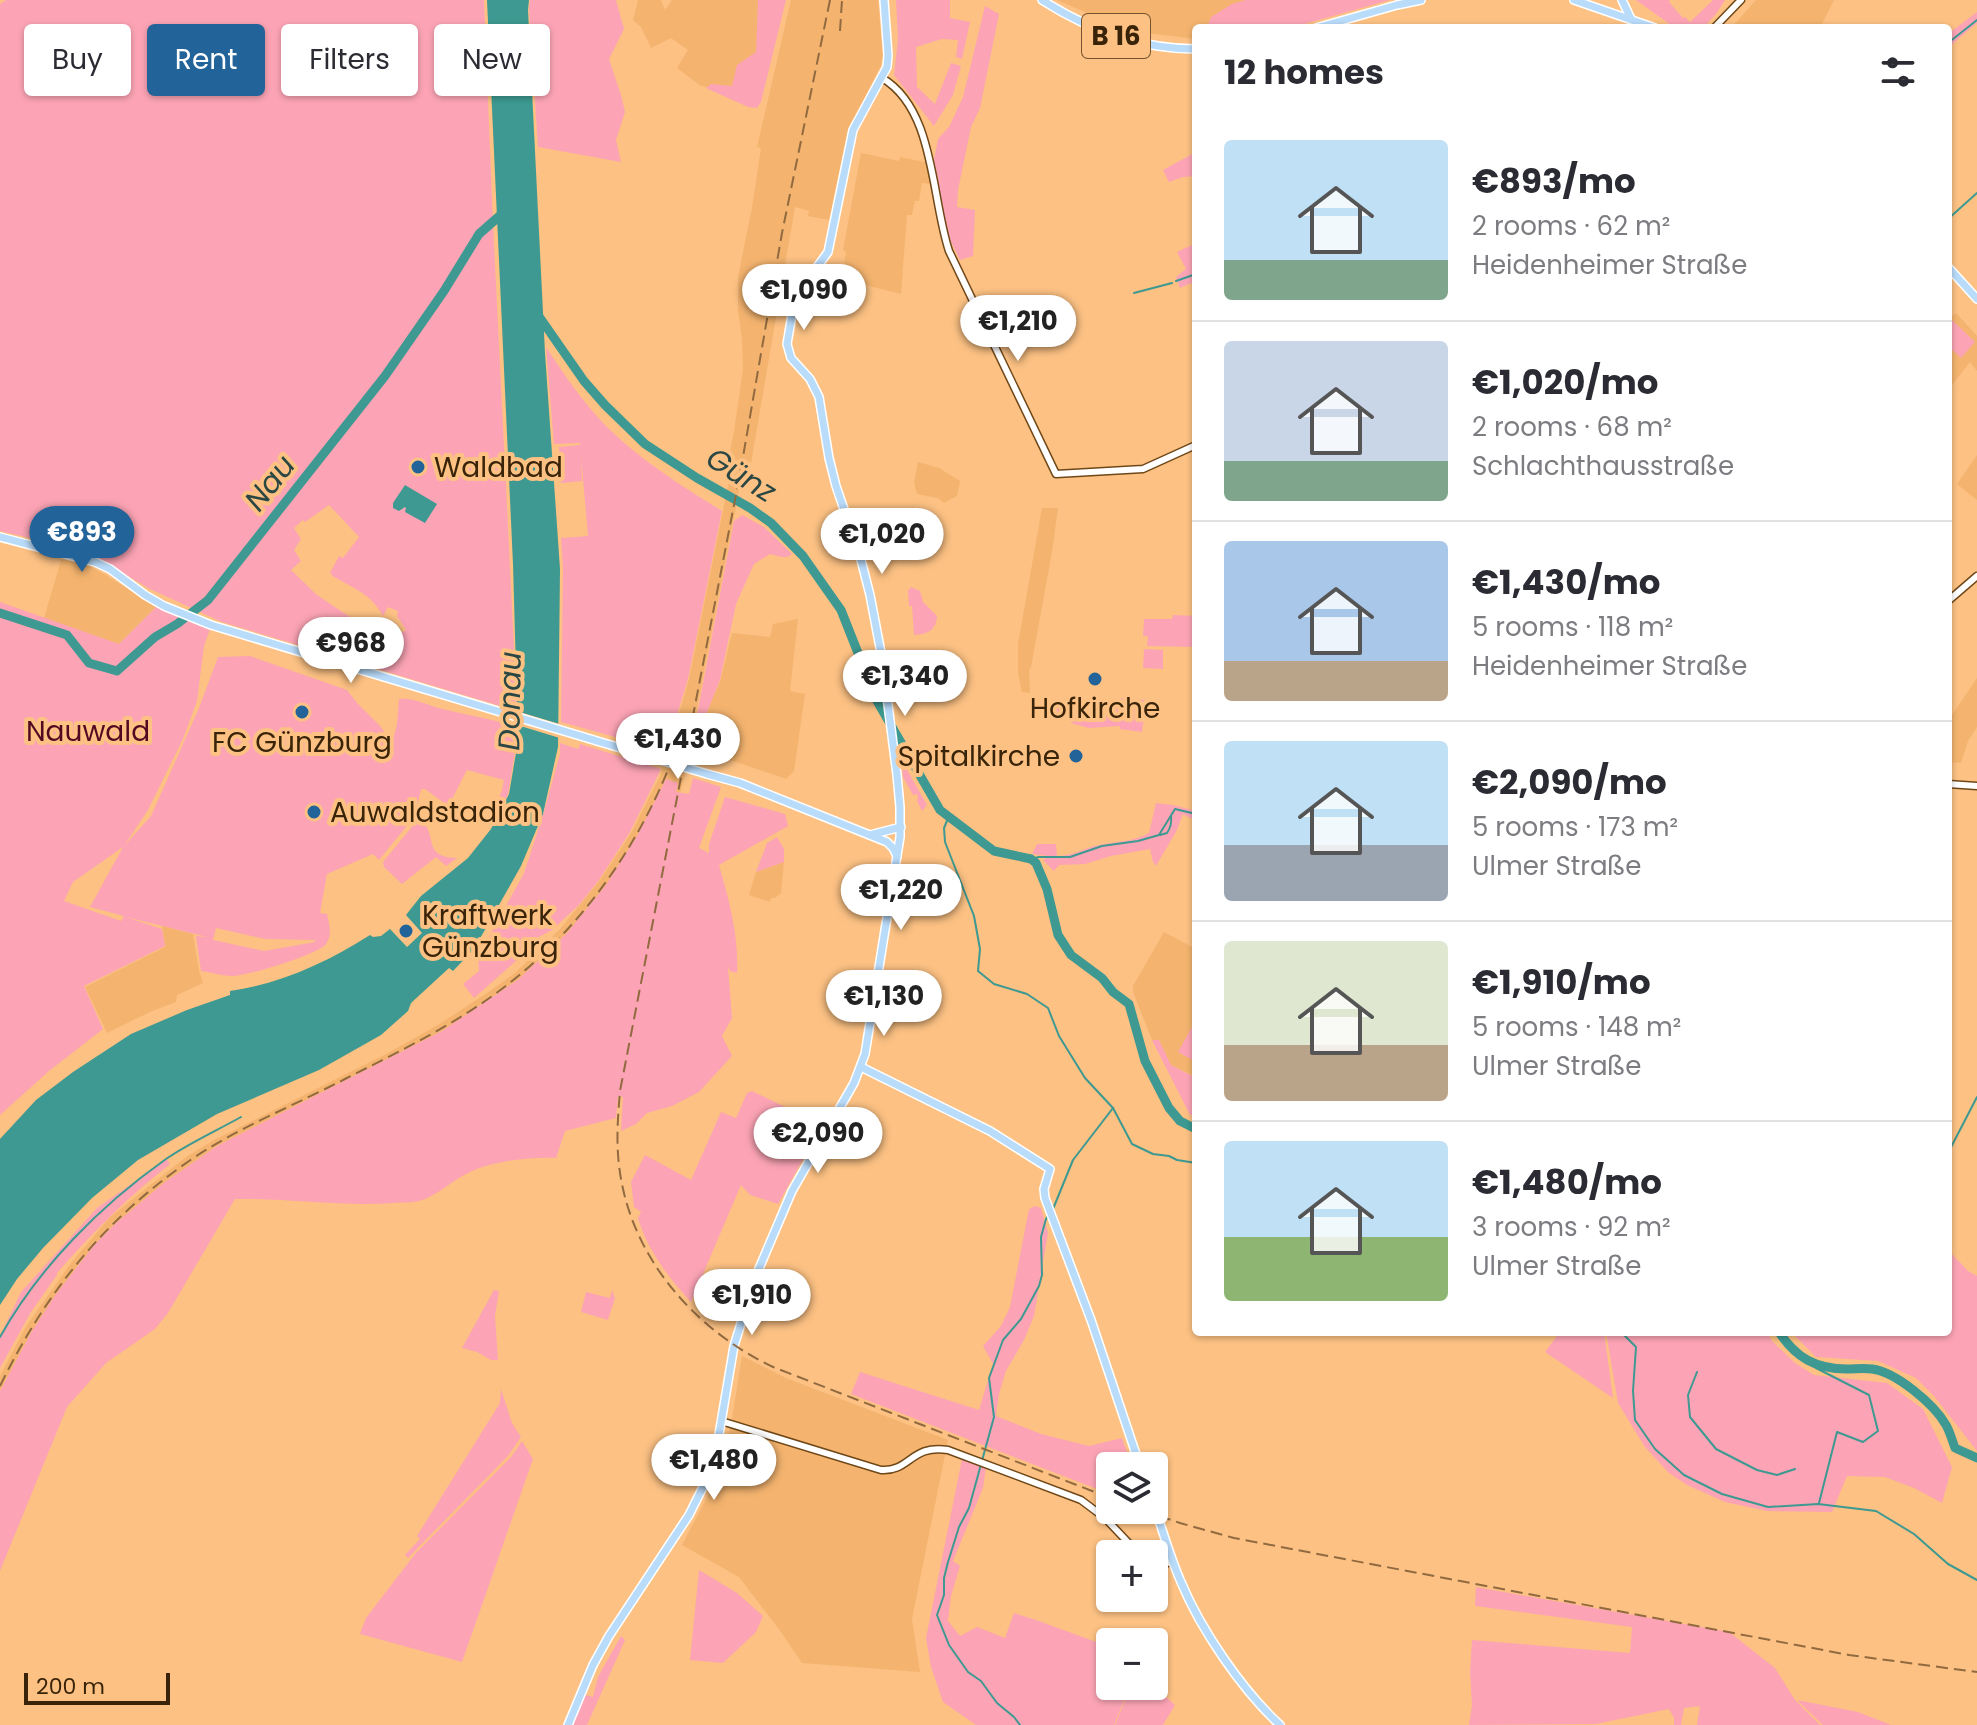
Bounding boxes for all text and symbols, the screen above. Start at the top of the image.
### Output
road number: B 16 [1082,14,1150,58]
chip: Buy [24,24,131,96]
chip: Rent [147,24,265,96]
chip: Filters [281,24,418,96]
chip: New [434,24,550,96]
text: 12 homes [1224,48,1384,96]
icon: filters [1876,50,1920,94]
text: €893/mo [1472,157,1636,205]
icon: home [1288,172,1384,268]
text: 2 rooms · 62 m² [1472,208,1670,244]
text: Heidenheimer Straße [1472,247,1747,283]
pin: €1,090 [739,264,869,332]
text: €1,090 [760,272,848,308]
pin: €1,210 [953,295,1083,363]
text: €1,210 [978,303,1058,339]
text: €1,020/mo [1472,358,1658,406]
icon: home [1288,373,1384,469]
text: 2 rooms · 68 m² [1472,409,1672,445]
water label: Günz [698,436,785,513]
water label: Nau [234,446,305,520]
place label: Waldbad [434,448,563,487]
text: Schlachthausstraße [1472,448,1734,484]
marker: Waldbad [409,458,427,476]
pin: €893 [35,506,129,574]
pin: €1,020 [817,508,947,576]
text: €893 [47,514,117,550]
text: €1,020 [839,516,925,552]
text: €1,430/mo [1472,558,1660,606]
icon: home [1288,573,1384,669]
text: 5 rooms · 118 m² [1472,609,1673,645]
pin: €968 [304,617,398,685]
text: €968 [316,625,386,661]
text: Heidenheimer Straße [1472,648,1747,684]
pin: €1,340 [840,650,970,718]
water label: Donau [487,651,532,751]
text: €1,340 [861,658,949,694]
marker: Hofkirche [1086,670,1104,688]
place label: Hofkirche [1030,689,1160,728]
marker: FC Günzburg [293,703,311,721]
park label: Nauwald [26,712,150,751]
pin: €1,430 [613,713,743,781]
text: €1,430 [634,721,722,757]
place label: FC Günzburg [212,723,392,762]
place label: Spitalkirche [898,737,1060,776]
marker: Spitalkirche [1067,747,1085,765]
text: €2,090/mo [1472,758,1667,806]
icon: home [1288,773,1384,869]
place label: Auwaldstadion [330,793,540,832]
marker: Auwaldstadion [305,803,323,821]
text: 5 rooms · 173 m² [1472,809,1678,845]
text: Ulmer Straße [1472,848,1641,884]
pin: €1,220 [836,864,966,932]
text: €1,220 [859,872,943,908]
place label: Kraftwerk Günzburg [422,896,559,967]
marker: Kraftwerk Günzburg [397,922,415,940]
text: €1,910/mo [1472,958,1651,1006]
pin: €1,130 [819,970,949,1038]
icon: home [1288,973,1384,1069]
text: €1,130 [844,978,924,1014]
text: 5 rooms · 148 m² [1472,1009,1681,1045]
text: Ulmer Straße [1472,1048,1641,1084]
pin: €2,090 [753,1107,883,1175]
text: €2,090 [772,1115,864,1151]
text: €1,480/mo [1472,1158,1662,1206]
icon: home [1288,1173,1384,1269]
text: 3 rooms · 92 m² [1472,1209,1671,1245]
text: Ulmer Straße [1472,1248,1641,1284]
pin: €1,910 [687,1269,817,1337]
text: €1,910 [712,1277,792,1313]
pin: €1,480 [649,1434,779,1502]
text: €1,480 [669,1442,759,1478]
map controls [1096,1452,1168,1700]
button: layers [1096,1452,1168,1524]
button: + [1096,1540,1168,1612]
button: − [1096,1628,1168,1700]
scale bar [24,1669,170,1705]
text: 200 m [36,1671,105,1702]

